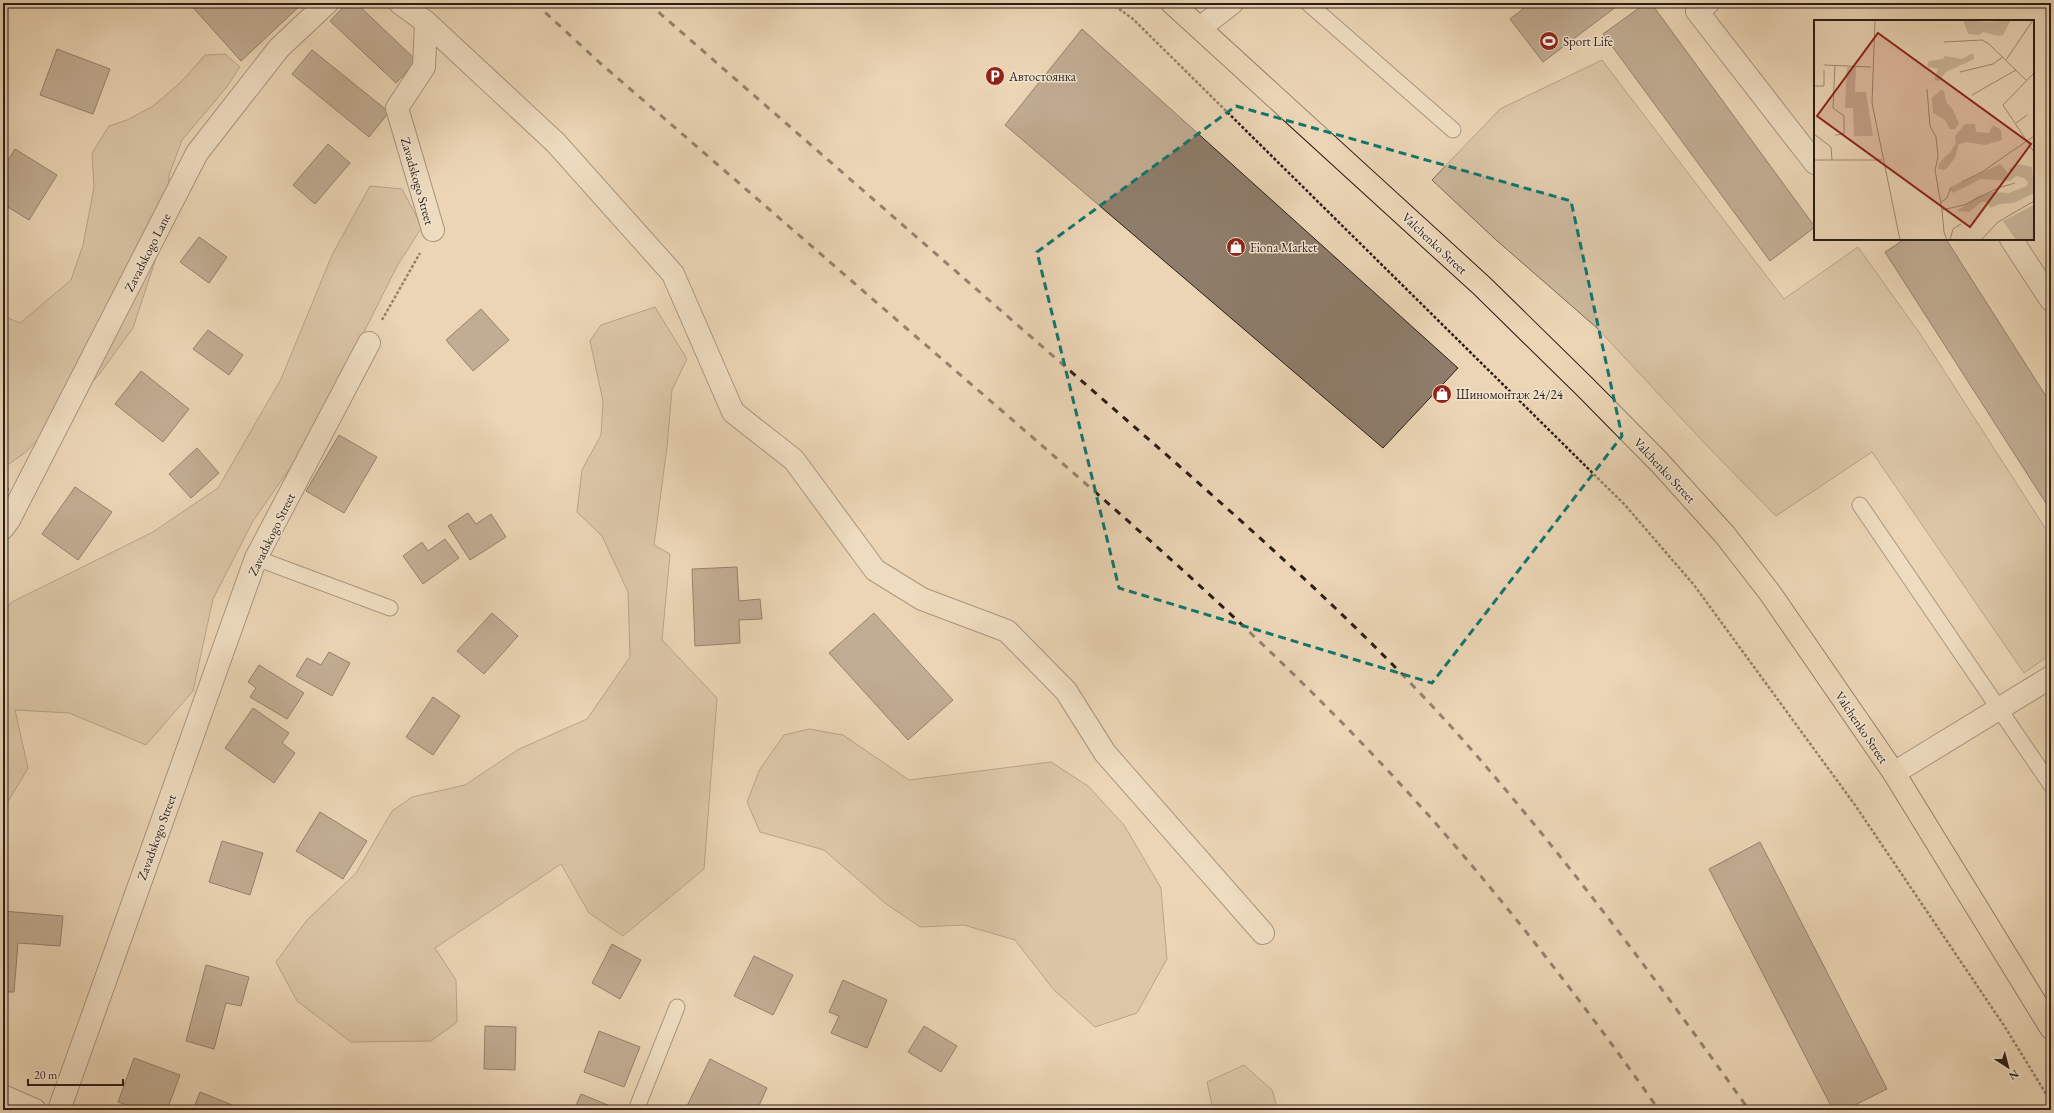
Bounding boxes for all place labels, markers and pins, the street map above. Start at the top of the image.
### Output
sports icon: Sport Life [1538,30,1560,52]
place label: Sport Life [1563,33,1613,50]
parking icon: Автостоянка [984,65,1006,87]
place label: Автостоянка [1008,68,1077,85]
shop icon: Fiona Market [1225,236,1247,258]
place label: Fiona Market [1250,239,1317,256]
shop icon: Шиномонтаж 24/24 [1431,383,1453,405]
place label: Шиномонтаж 24/24 [1456,386,1564,403]

